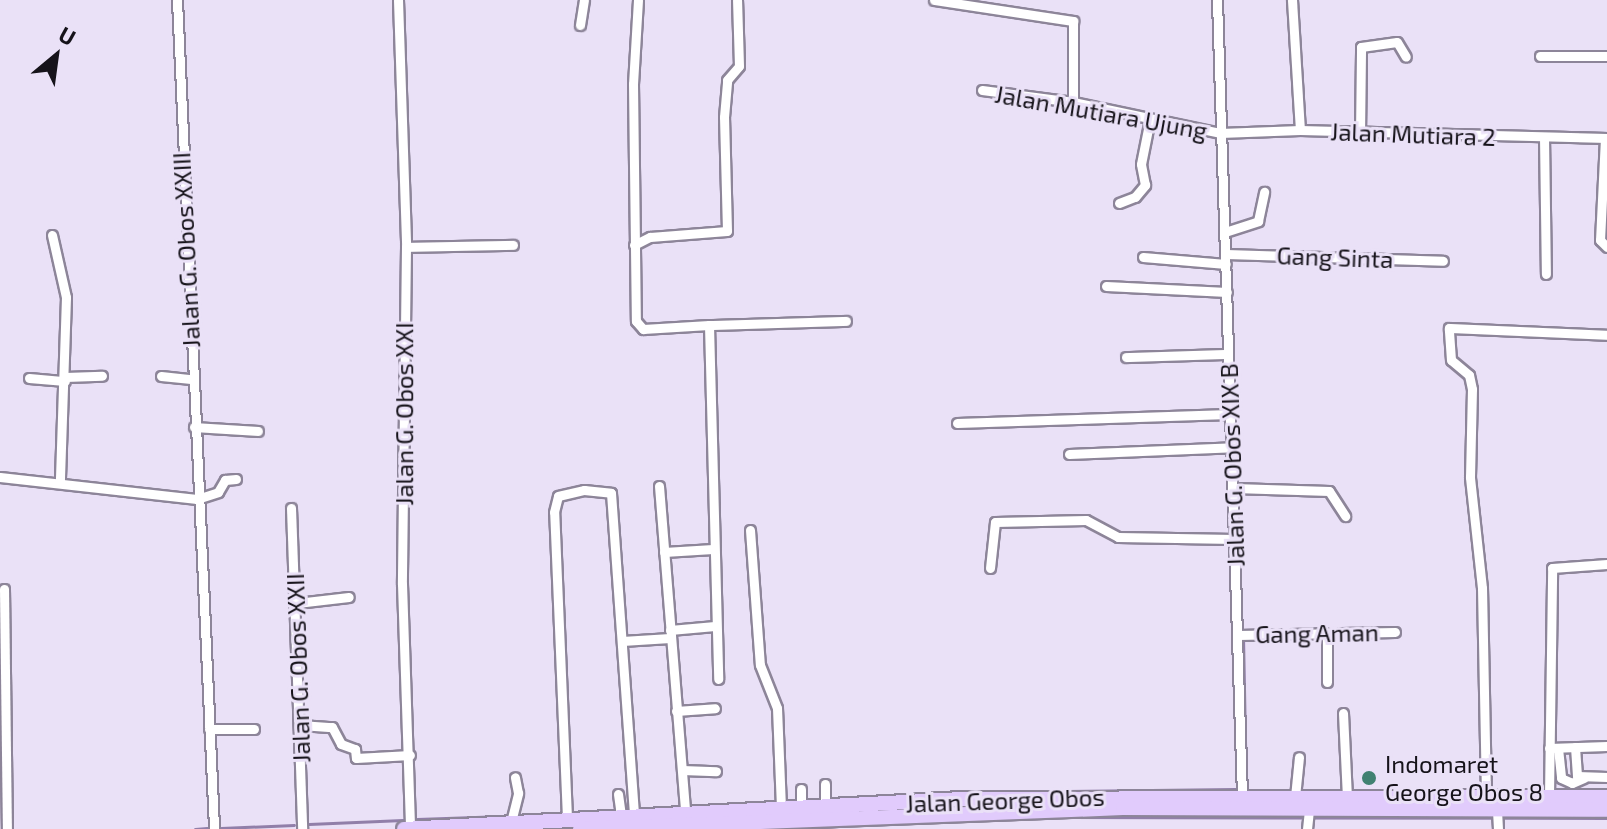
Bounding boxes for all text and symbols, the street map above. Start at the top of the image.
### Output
north arrow [16,16,96,96]
text: U [55,20,81,50]
street label: Jalan Mutiara Ujung [993,79,1209,145]
street label: Jalan Mutiara 2 [1330,117,1496,151]
street label: Jalan G. Obos XXIII [166,151,206,349]
street label: Gang Sinta [1276,241,1394,273]
street label: Jalan G. Obos XXI [390,322,418,506]
street label: Jalan G. Obos XIX B [1214,363,1250,567]
street label: Jalan G. Obos XXII [280,573,316,763]
street label: Gang Aman [1255,618,1379,648]
place label: Indomaret George Obos 8 [1385,750,1543,806]
marker: Indomaret George Obos 8 [1360,769,1378,787]
street label: Jalan George Obos [905,782,1105,818]

